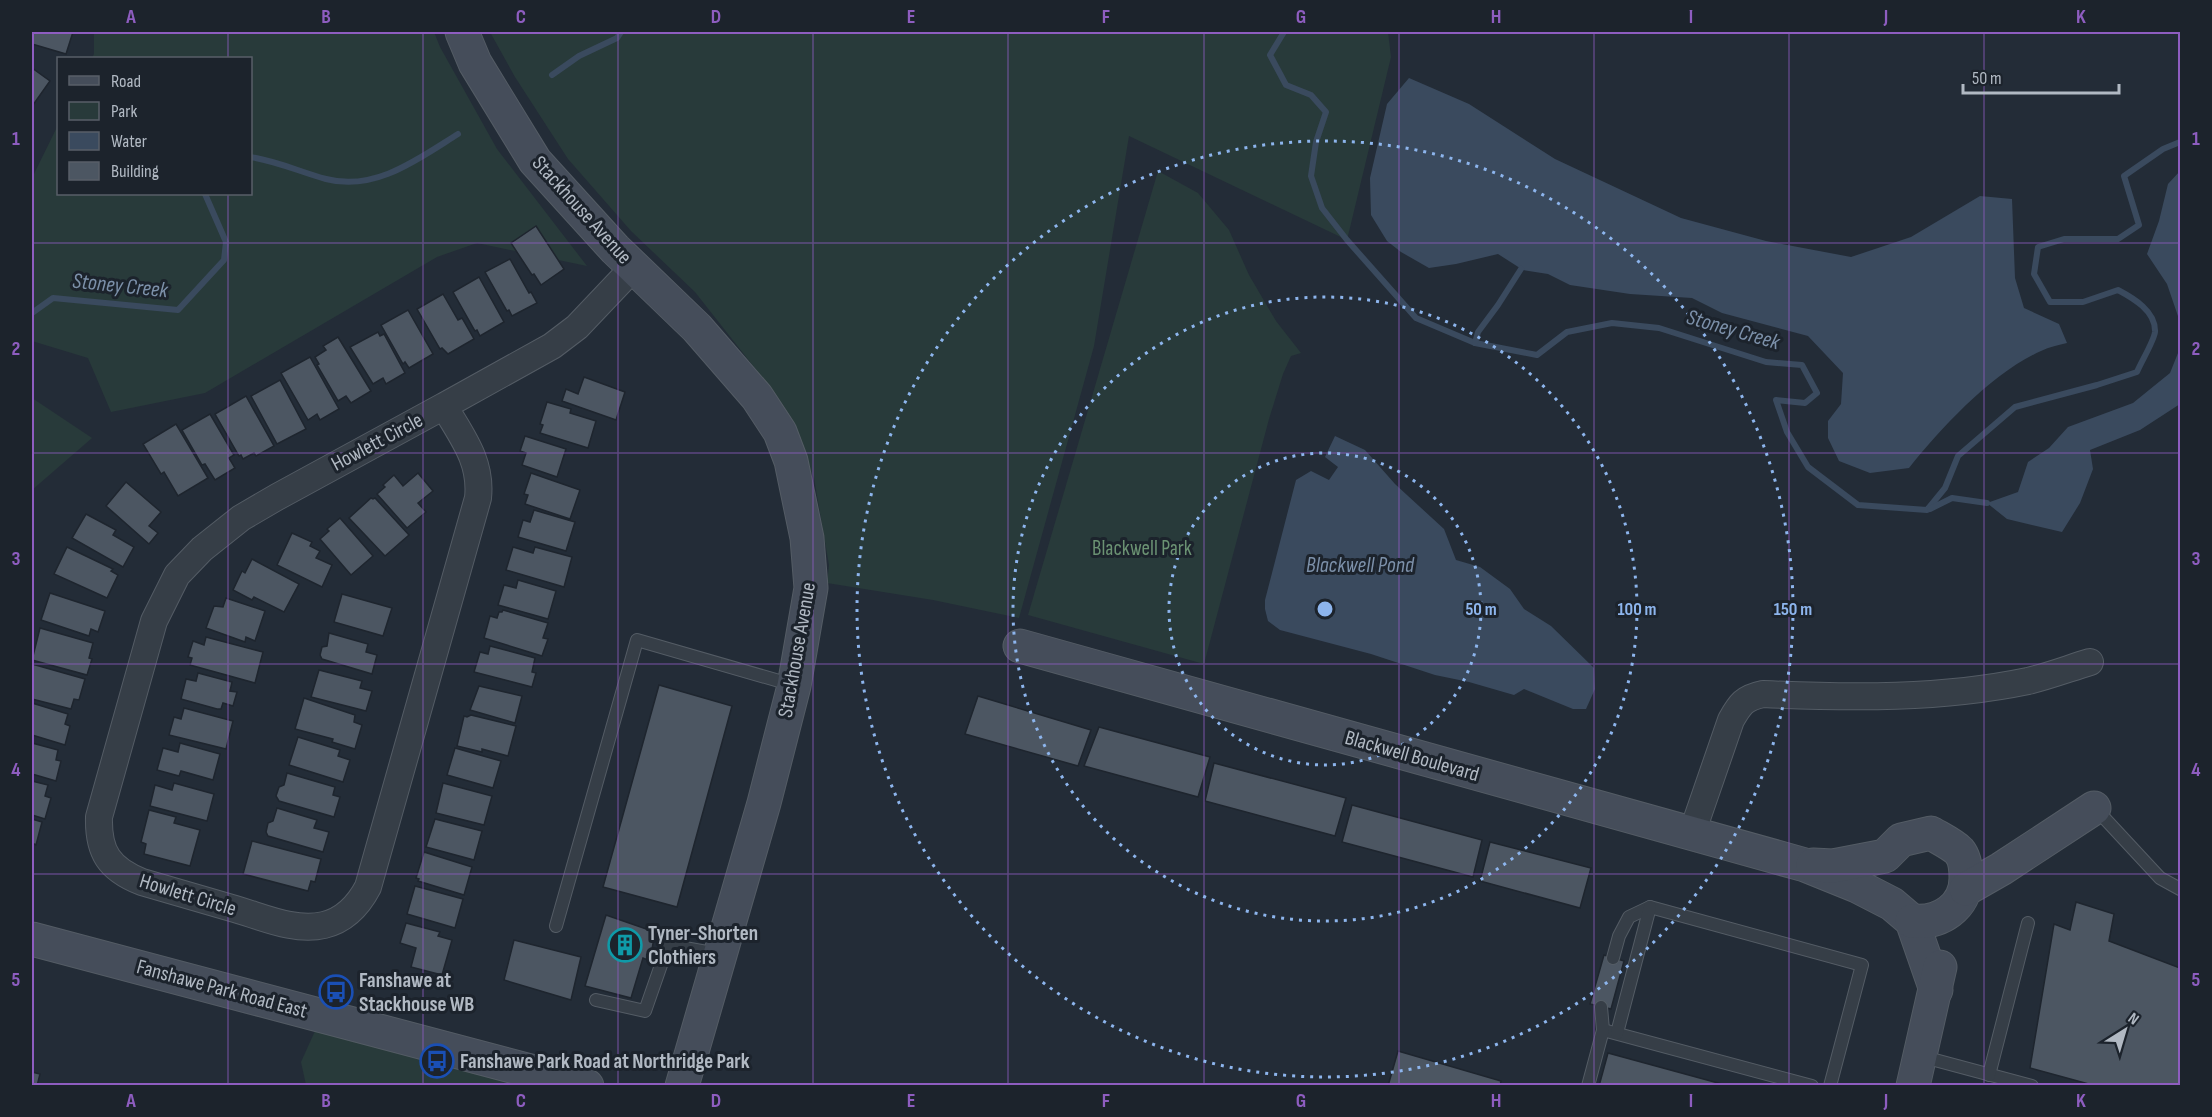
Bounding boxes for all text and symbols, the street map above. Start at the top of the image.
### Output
text: A [125,5,136,29]
text: B [321,5,331,29]
text: C [516,5,526,29]
text: D [711,5,721,29]
text: E [907,5,915,29]
text: F [1102,5,1110,29]
text: G [1296,5,1306,29]
text: H [1491,5,1501,29]
text: I [1689,5,1693,29]
text: J [1883,5,1888,29]
text: K [2076,5,2086,29]
legend [57,57,252,195]
scale bar [1963,57,2119,95]
text: 50 m [1972,68,2002,89]
text: Road [111,71,141,92]
text: Park [111,101,137,122]
text: 1 [12,127,20,151]
text: 1 [2192,127,2200,151]
text: Water [111,131,147,152]
street label: Stackhouse Avenue [527,151,637,269]
text: Building [111,161,159,182]
water label: Stoney Creek [71,268,170,305]
water label: Stoney Creek [1683,304,1783,356]
text: 2 [12,337,20,361]
text: 2 [2192,337,2200,361]
street label: Howlett Circle [327,407,427,477]
park label: Blackwell Park [1092,536,1192,561]
text: 3 [12,547,21,571]
text: 3 [2192,547,2201,571]
water label: Blackwell Pond [1306,552,1415,579]
street label: Stackhouse Avenue [773,580,821,720]
centre of rings [1315,599,1335,619]
text: 50 m [1465,599,1497,620]
text: 100 m [1618,599,1657,620]
text: 150 m [1774,599,1812,620]
street label: Blackwell Boulevard [1342,725,1482,787]
text: 4 [11,758,21,782]
text: 4 [2191,758,2201,782]
street label: Howlett Circle [137,868,239,922]
place label: Tyner-Shorten Clothiers [648,921,758,970]
building icon: Tyner-Shorten Clothiers [607,927,643,963]
street label: Fanshawe Park Road East [134,954,310,1024]
text: 5 [12,968,21,992]
place label: Fanshawe at Stackhouse WB [359,968,474,1017]
text: 5 [2192,968,2201,992]
bus stop icon: Fanshawe at Stackhouse WB [318,974,354,1010]
north arrow [2095,1000,2155,1060]
text: N [2124,1009,2142,1029]
bus stop icon: Fanshawe Park Road at Northridge Park [419,1043,455,1079]
place label: Fanshawe Park Road at Northridge Park [460,1049,750,1074]
text: A [125,1089,136,1113]
text: B [321,1089,331,1113]
text: C [516,1089,526,1113]
text: D [711,1089,721,1113]
text: E [907,1089,915,1113]
text: F [1102,1089,1110,1113]
text: G [1296,1089,1306,1113]
text: H [1491,1089,1501,1113]
text: I [1689,1089,1693,1113]
text: J [1883,1089,1888,1113]
text: K [2076,1089,2086,1113]

